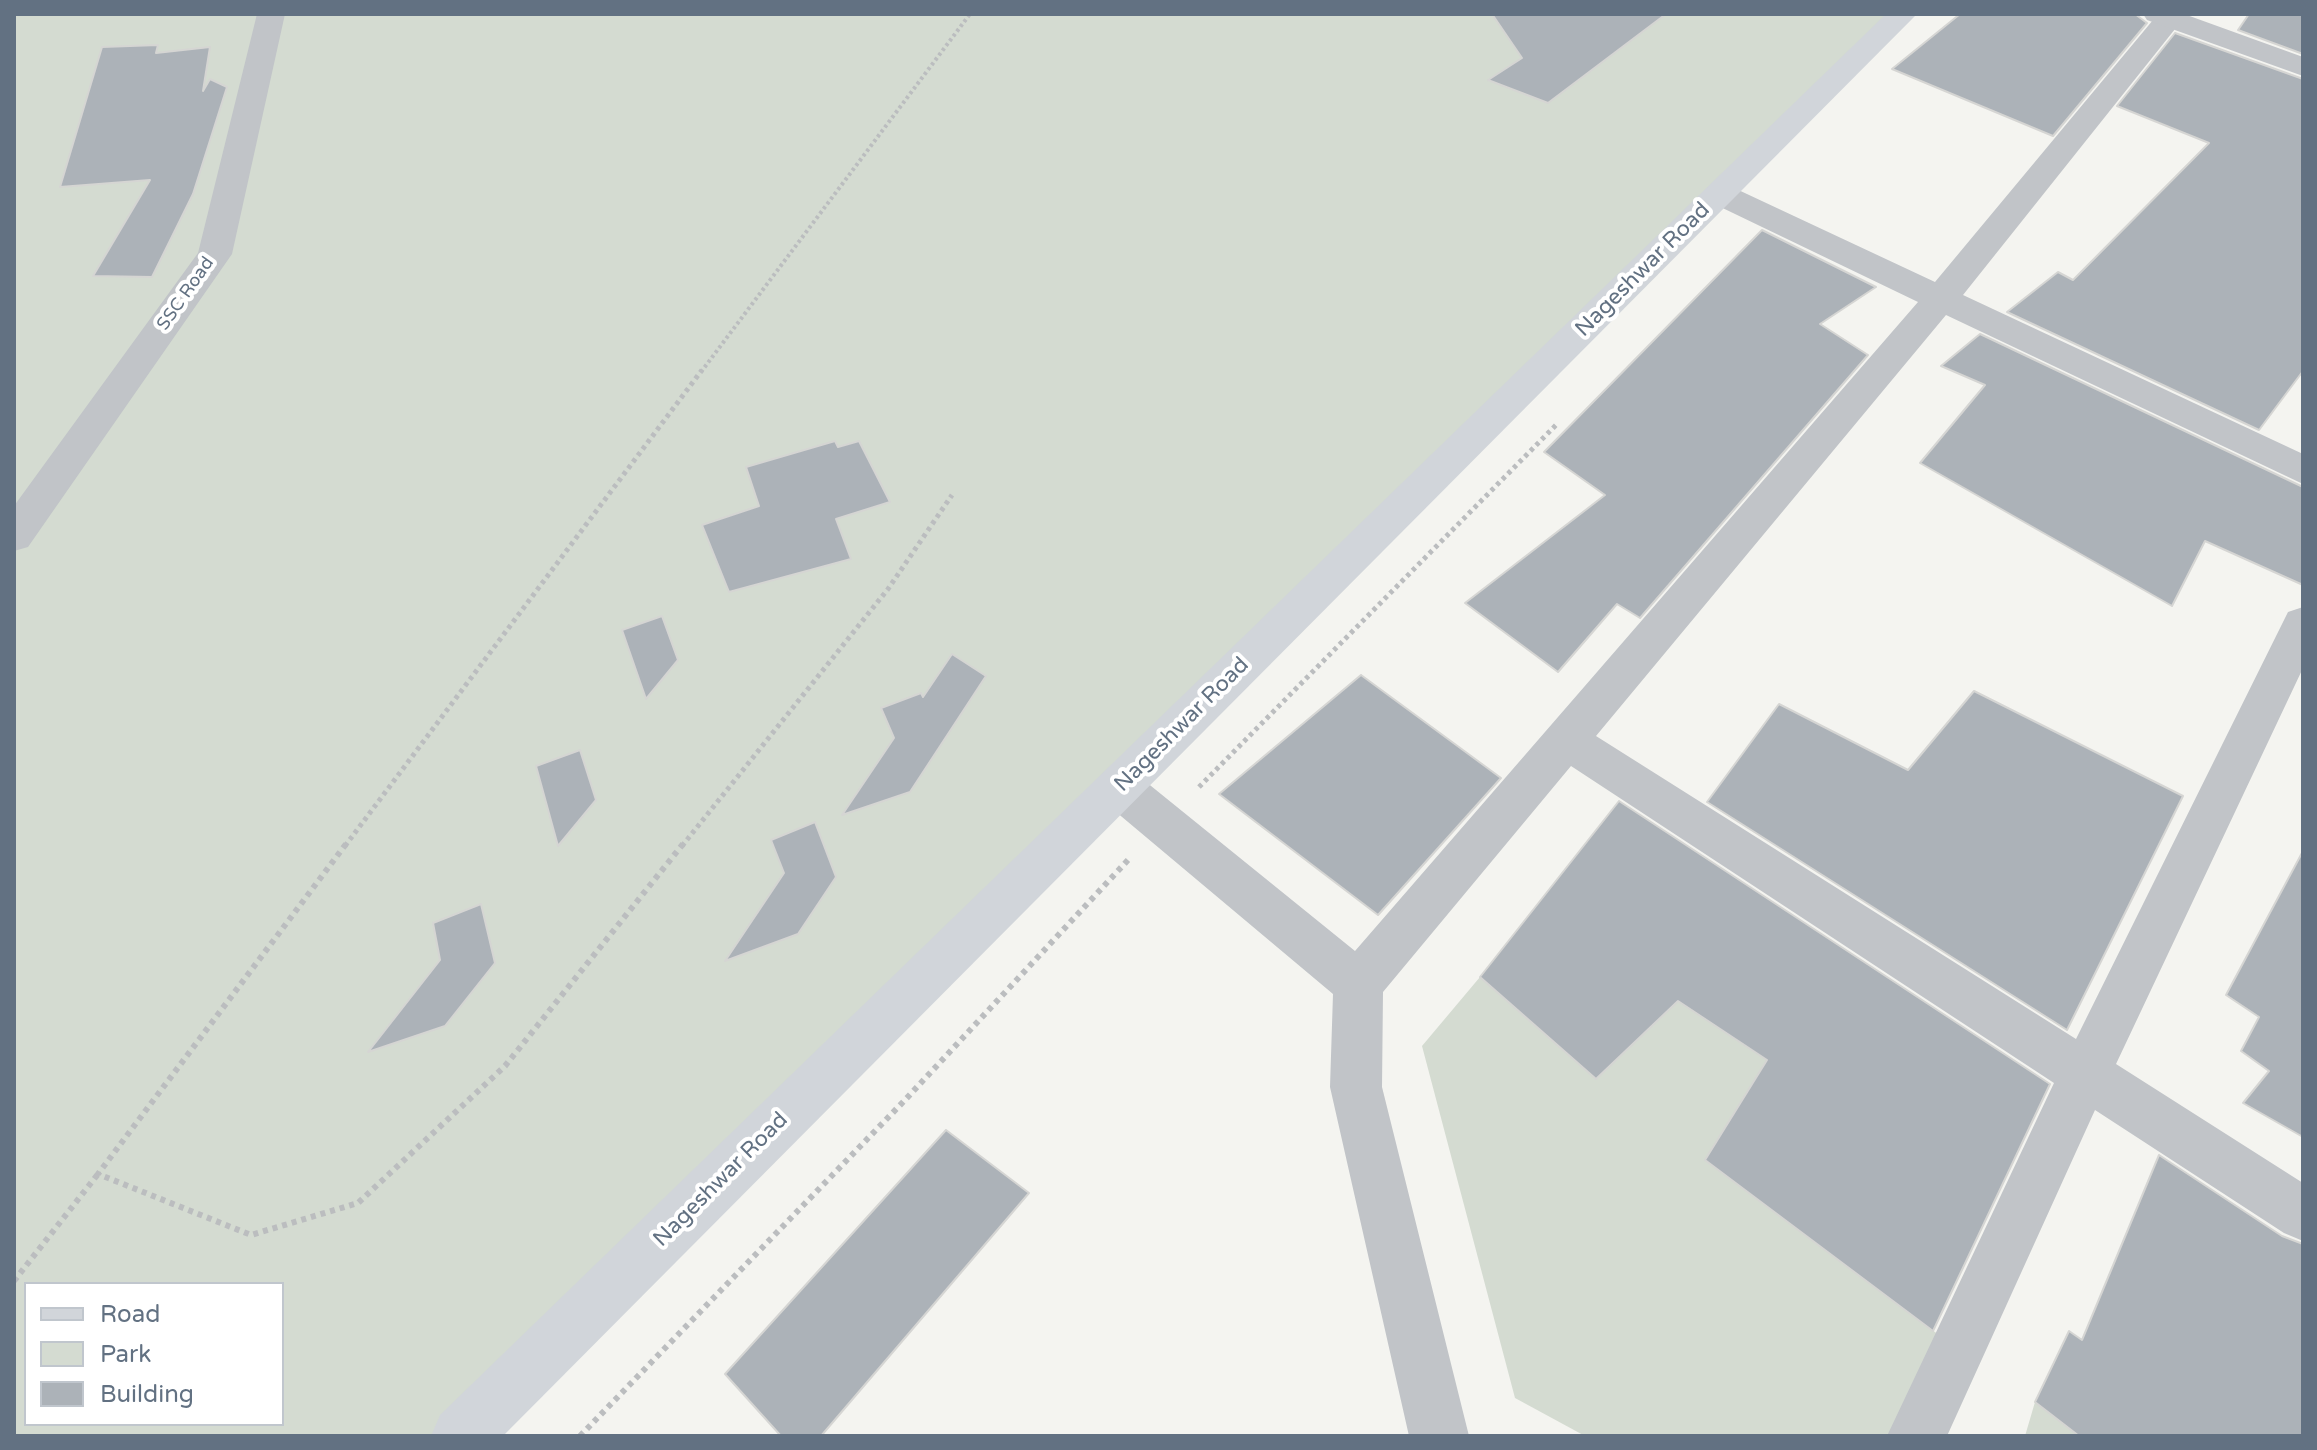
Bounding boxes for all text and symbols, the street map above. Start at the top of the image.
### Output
street label: Nageshwar Road [1570,197,1716,343]
street label: SSC Road [153,253,219,335]
street label: Nageshwar Road [1109,652,1255,798]
street label: Nageshwar Road [648,1107,794,1253]
legend [24,1282,284,1426]
text: Road [100,1300,160,1329]
text: Park [100,1340,151,1369]
text: Building [100,1380,194,1409]

